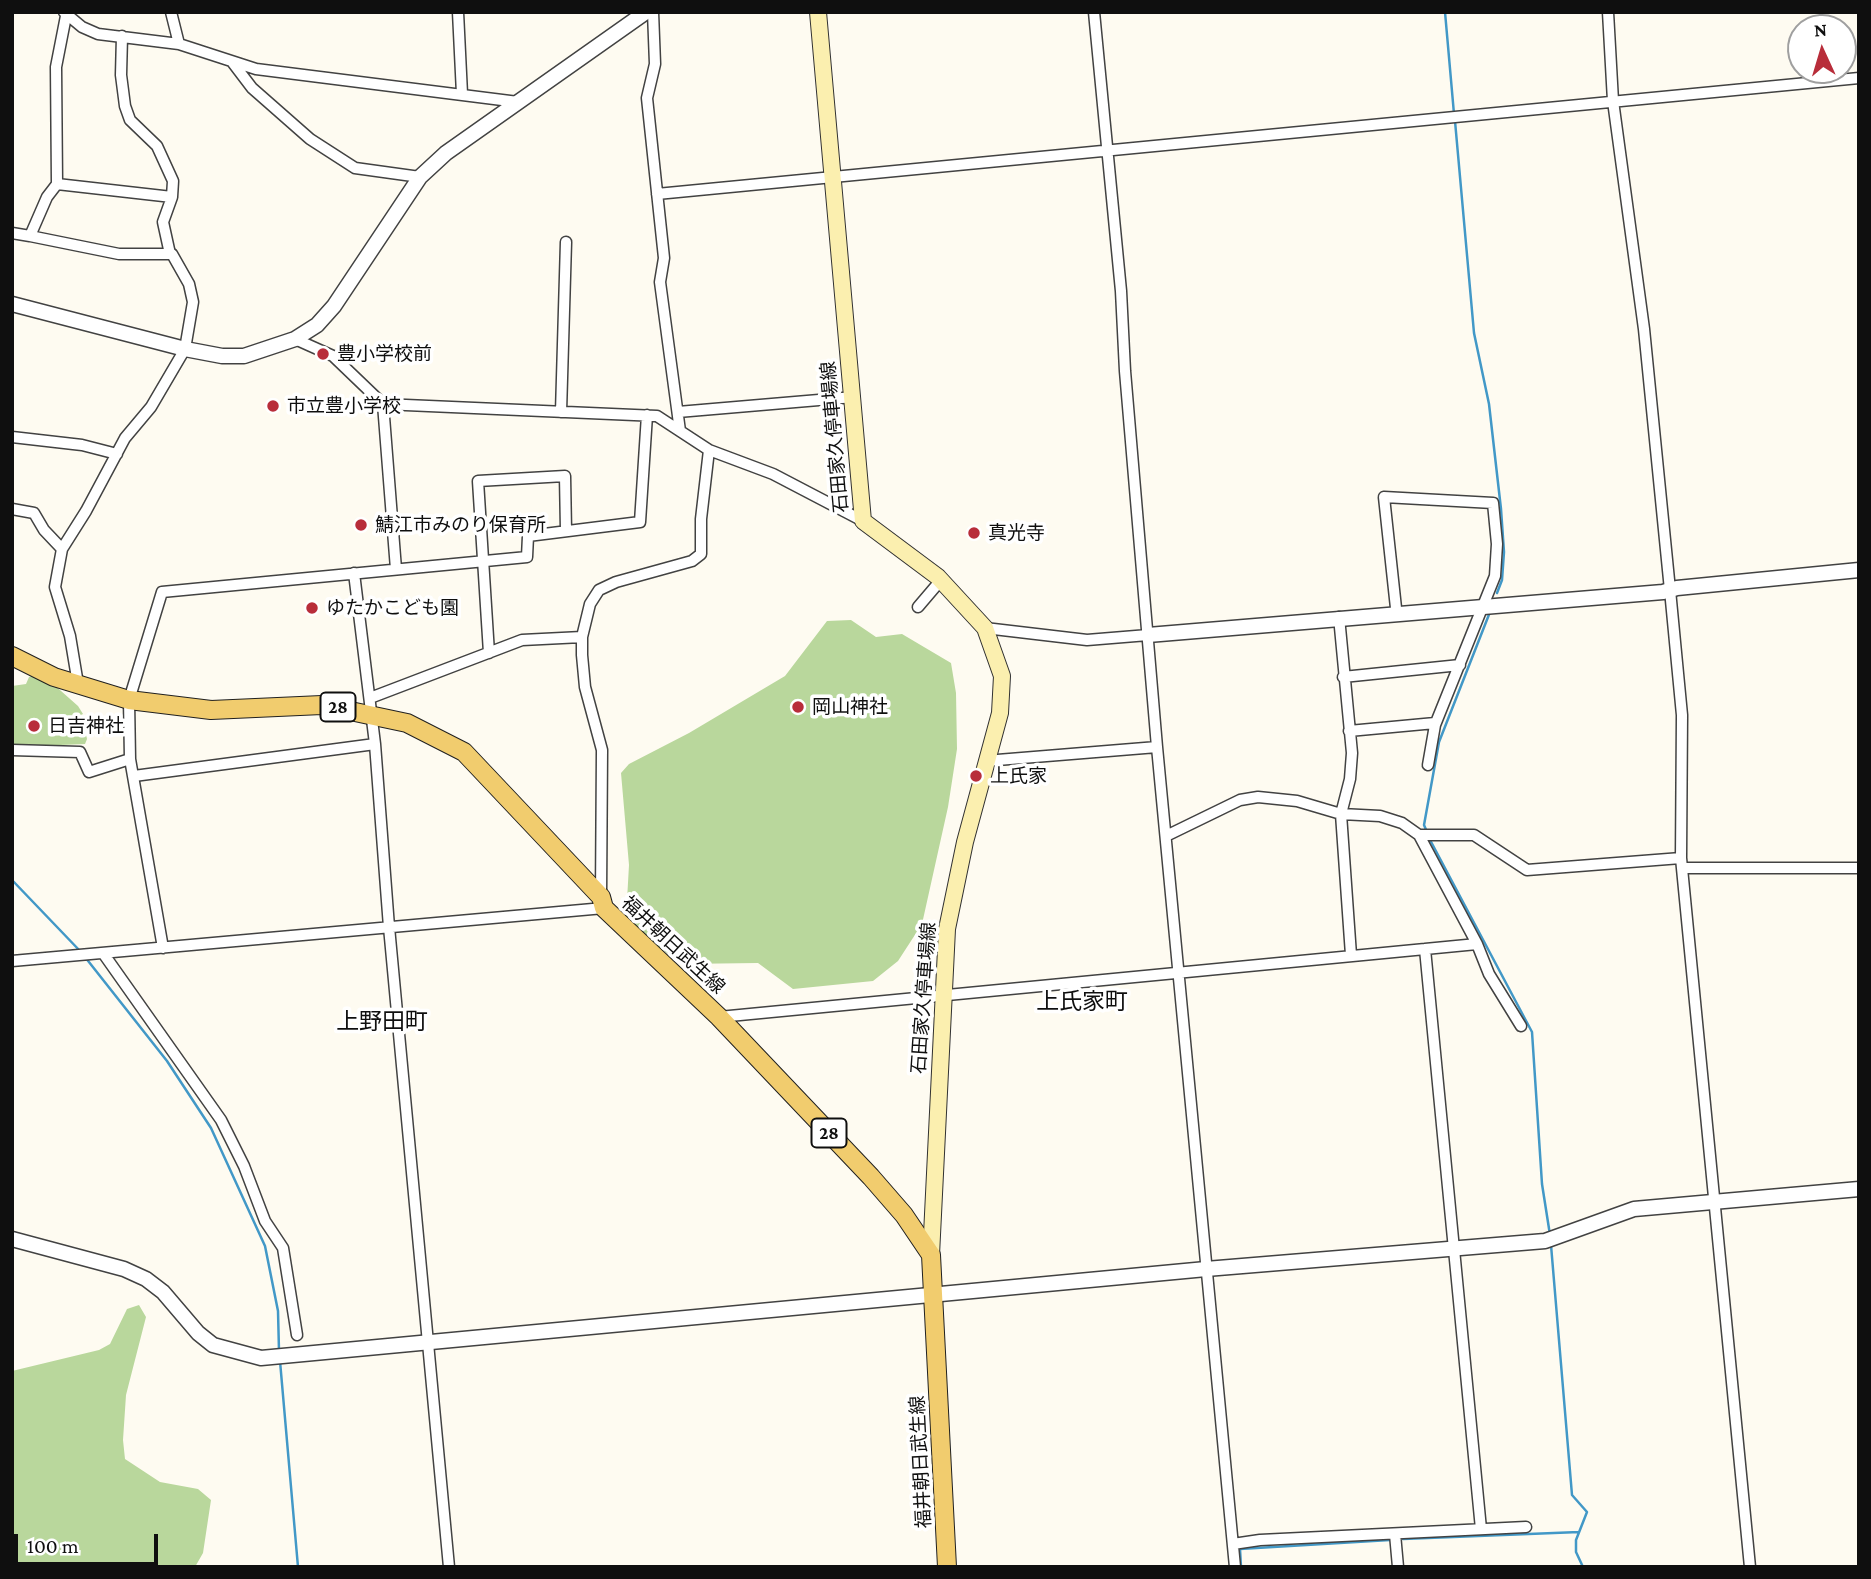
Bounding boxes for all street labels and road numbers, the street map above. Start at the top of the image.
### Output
street label: 石田家久停車場線 [817,360,853,514]
road number: 28 [320,692,356,722]
street label: 福井朝日武生線 [617,891,729,999]
street label: 石田家久停車場線 [907,921,941,1075]
road number: 28 [812,1118,846,1148]
street label: 福井朝日武生線 [906,1395,936,1529]

